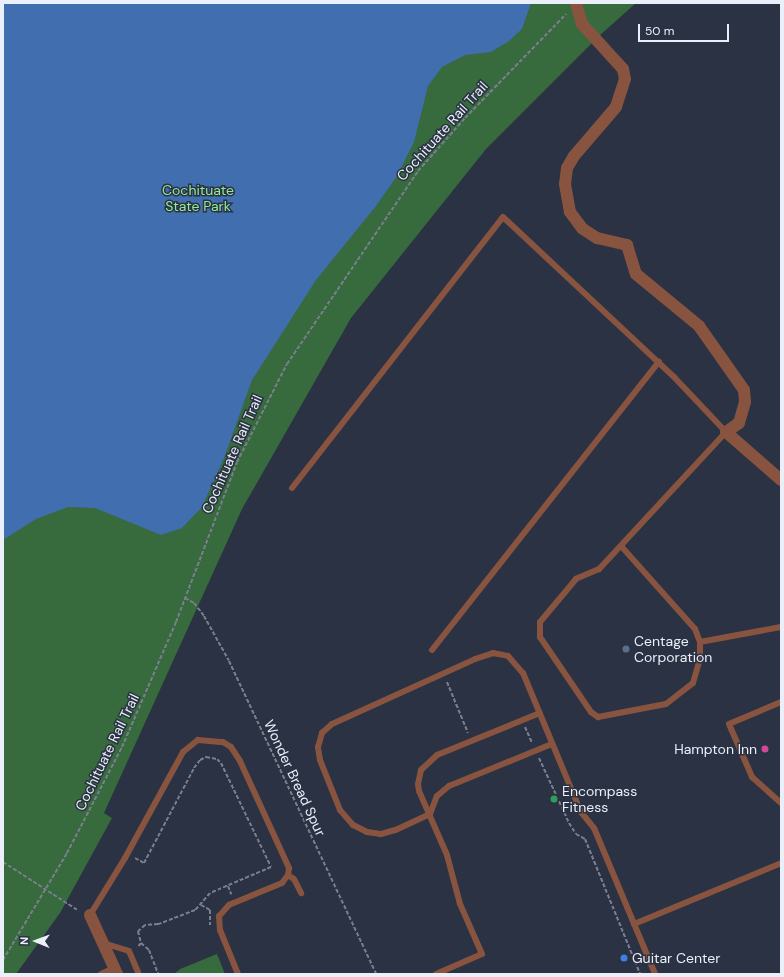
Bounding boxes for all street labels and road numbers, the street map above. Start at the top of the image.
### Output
street label: Cochituate Rail Trail [393,78,491,184]
street label: Cochituate Rail Trail [198,392,266,516]
street label: Cochituate Rail Trail [71,691,143,813]
street label: Wonder Bread Spur [261,717,329,839]

